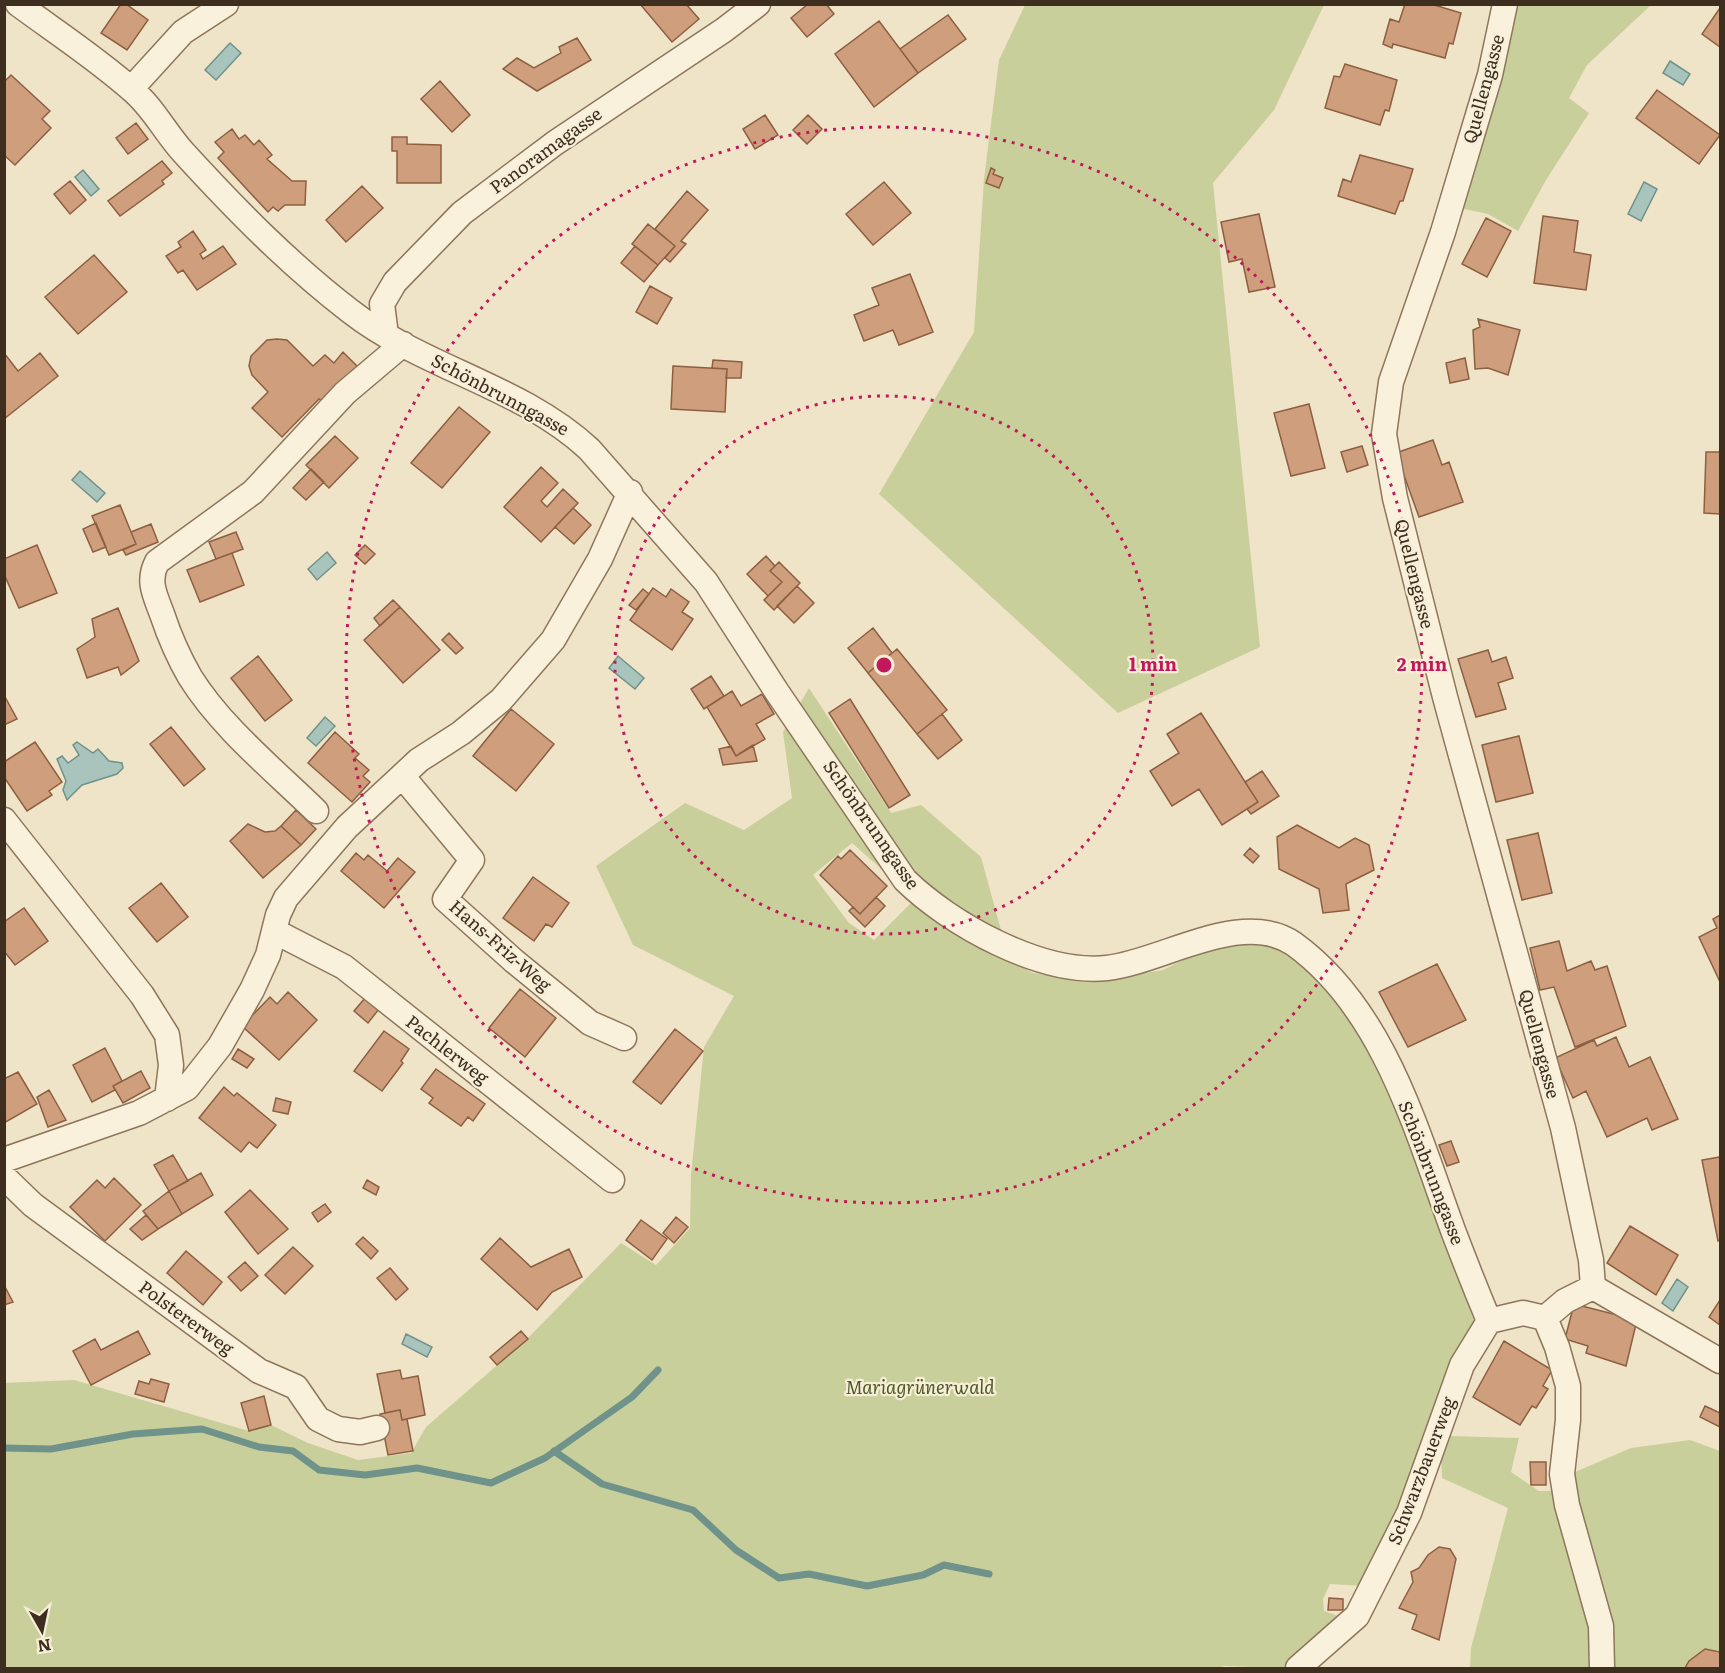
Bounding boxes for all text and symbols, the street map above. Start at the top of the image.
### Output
street label: Quellengasse [1455,31,1510,146]
street label: Panoramagasse [483,100,607,200]
street label: Schönbrunngasse [427,346,574,441]
street label: Quellengasse [1389,516,1442,631]
text: 1 min [1129,650,1178,677]
text: 2 min [1397,650,1448,677]
centre of rings [874,655,894,675]
street label: Schönbrunngasse [817,754,927,894]
street label: Hans-Friz-Weg [444,893,559,998]
street label: Quellengasse [1513,986,1568,1101]
street label: Pachlerweg [400,1008,496,1091]
street label: Schönbrunngasse [1392,1096,1472,1248]
street label: Polstererweg [134,1273,241,1361]
park label: Mariagrünerwald [846,1373,995,1400]
street label: Schwarzbauerweg [1380,1392,1462,1549]
north arrow [12,1601,72,1661]
text: N [36,1634,53,1660]

